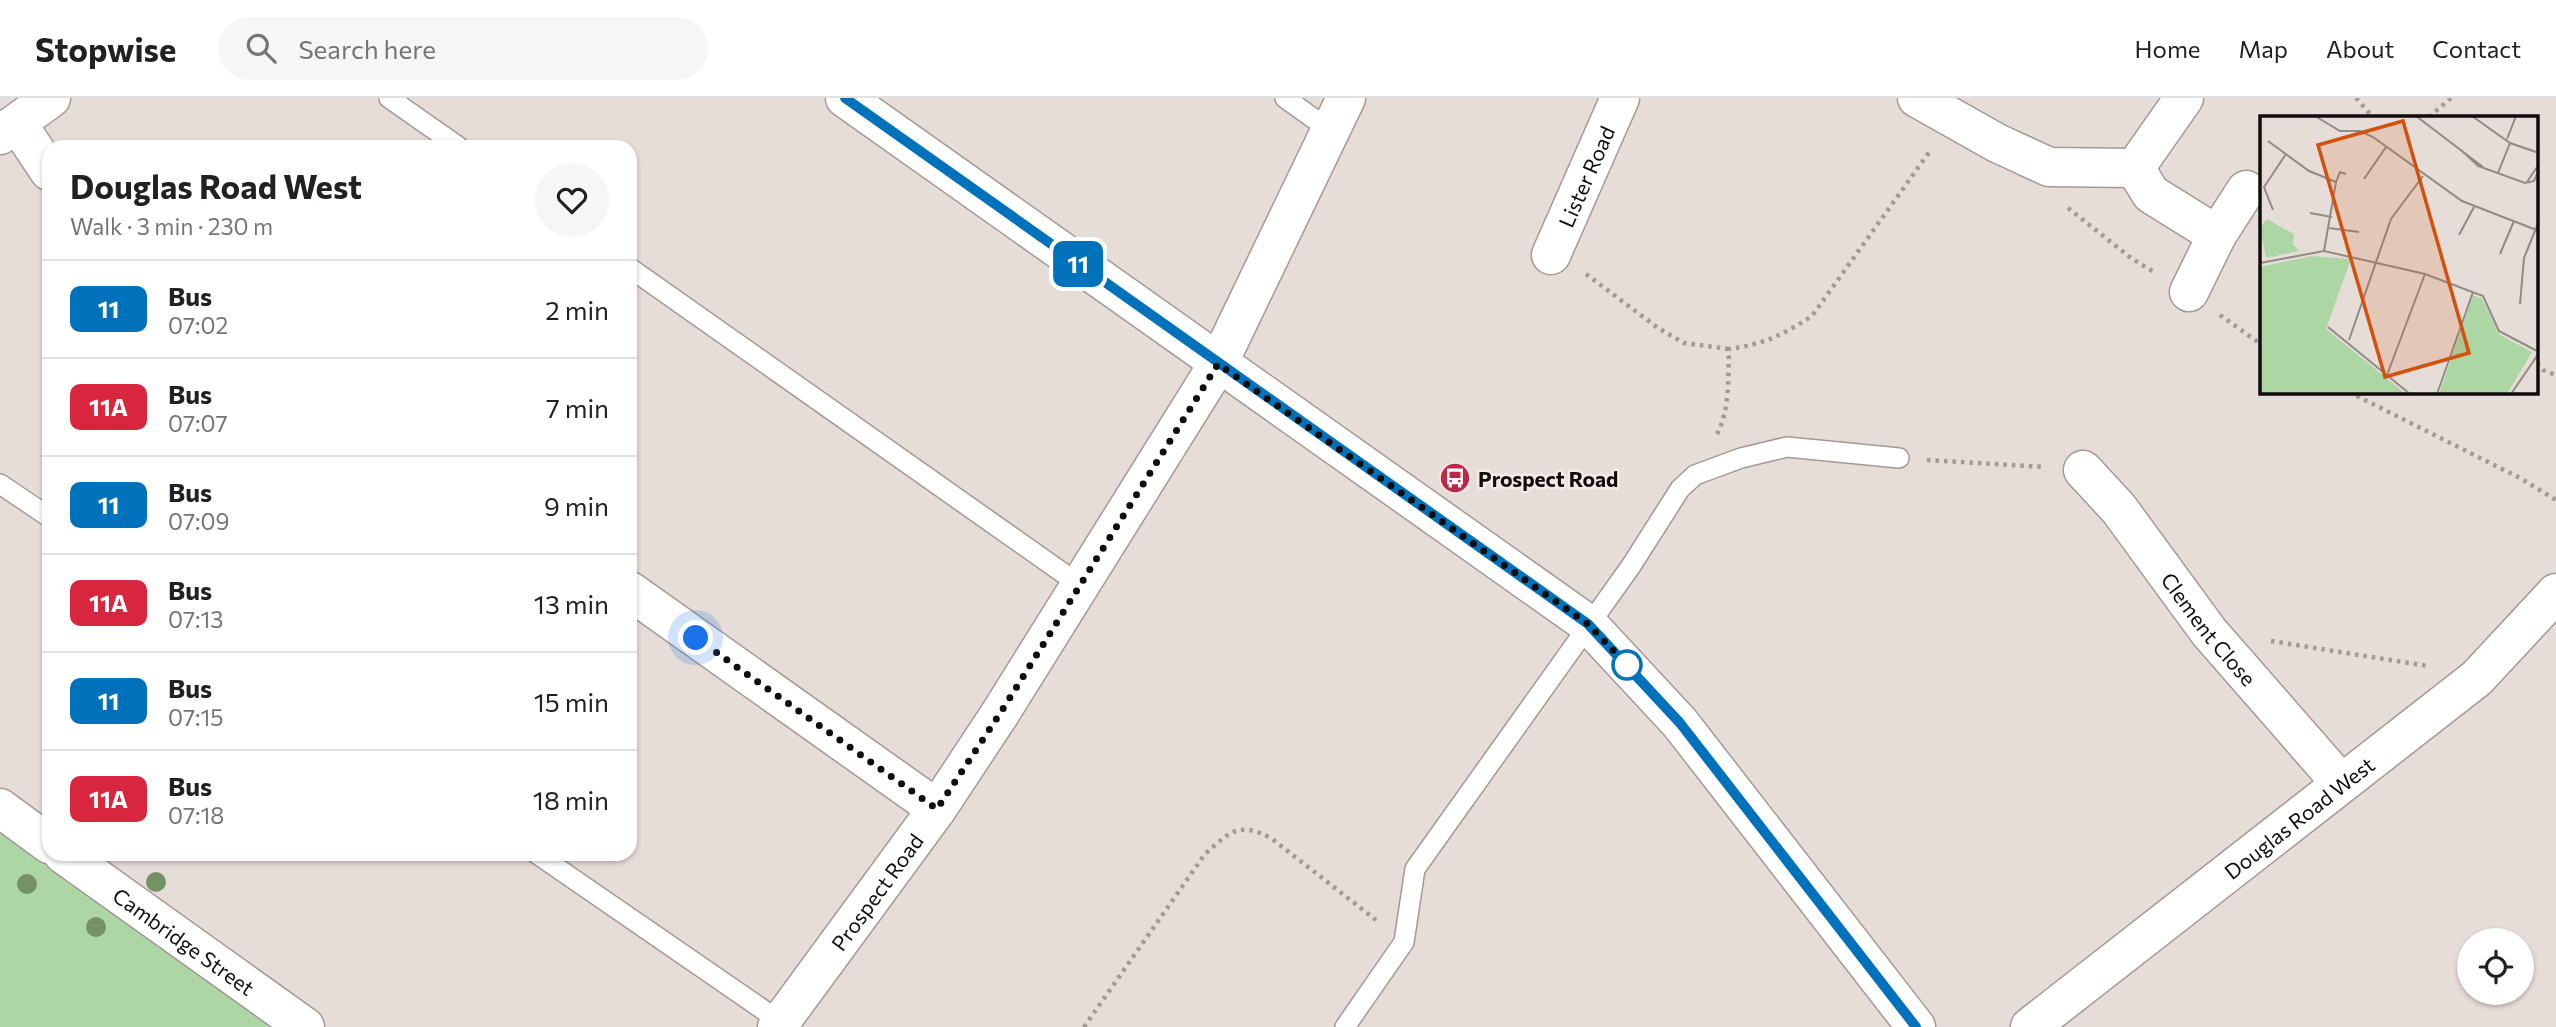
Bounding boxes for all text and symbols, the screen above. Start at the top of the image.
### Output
search box [218,17,708,80]
text: Stopwise [35,28,176,69]
icon: search [242,29,280,67]
text: Search here [298,33,436,64]
text: Home [2135,34,2201,63]
text: Map [2239,34,2288,63]
text: About [2326,34,2394,63]
text: Contact [2432,34,2521,63]
inset map [2260,116,2538,394]
street label: Lister Road [1552,122,1619,231]
button: heart [535,163,609,237]
text: Douglas Road West [70,165,362,206]
text: Walk · 3 min · 230 m [70,212,273,240]
line badge: 11 [1046,241,1110,287]
text: 11 [1067,249,1089,278]
text: Bus [168,280,212,311]
text: 11 [98,294,119,323]
text: 2 min [545,294,609,325]
text: 07:02 [168,311,228,339]
text: Bus [168,378,212,409]
text: 11A [89,392,128,421]
text: 7 min [546,392,609,423]
text: 07:07 [168,409,228,437]
bus stop icon: Prospect Road [1438,461,1472,495]
place label: Prospect Road [1478,466,1618,491]
text: Bus [168,476,212,507]
text: 11 [98,490,119,519]
text: 9 min [544,490,609,521]
text: 07:09 [168,507,229,535]
street label: Clement Close [2157,567,2262,690]
text: Bus [168,574,212,605]
text: 11A [89,588,128,617]
text: 13 min [534,588,609,619]
text: 07:13 [168,605,223,633]
your location [678,620,713,655]
unlabelled marker [1612,650,1642,680]
text: Bus [168,672,212,703]
text: 11 [98,686,119,715]
text: 15 min [534,686,609,717]
text: 07:15 [168,703,224,731]
street label: Douglas Road West [2219,751,2379,883]
text: Bus [168,770,212,801]
text: 11A [89,784,128,813]
text: 18 min [533,784,609,815]
text: 07:18 [168,801,224,829]
street label: Prospect Road [825,828,928,955]
street label: Cambridge Street [109,882,260,1000]
map controls [2457,928,2534,1005]
button: locate [2457,928,2534,1005]

